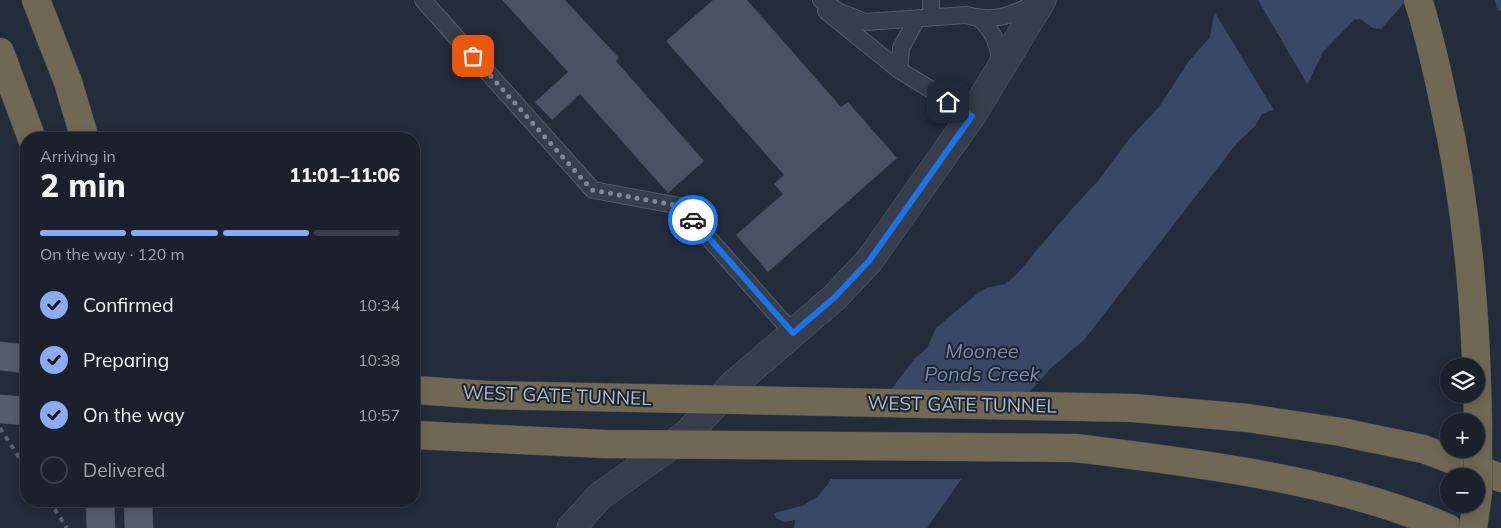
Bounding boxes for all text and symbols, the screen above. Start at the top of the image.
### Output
pin [452,35,494,77]
icon: bag [459,42,487,70]
pin [927,81,969,123]
icon: home [934,88,962,116]
text: Arriving in [40,146,116,166]
text: 11:01–11:06 [289,163,400,187]
text: 2 min [40,165,126,205]
courier [668,195,718,245]
icon: car [679,206,707,234]
text: On the way · 120 m [40,244,185,264]
icon: check [40,291,68,319]
text: Confirmed [83,293,174,317]
text: 10:34 [358,295,400,315]
water label: Moonee Ponds Creek [924,338,1041,386]
icon: check [40,346,68,374]
text: Preparing [83,348,169,372]
text: 10:38 [358,350,400,370]
map controls [1440,358,1485,513]
button: layers [1440,358,1485,403]
street label: WEST GATE TUNNEL [462,380,653,410]
street label: WEST GATE TUNNEL [867,390,1058,418]
icon: check [40,401,68,429]
text: On the way [83,403,185,427]
text: 10:57 [358,405,400,425]
button: + [1440,413,1485,458]
text: Delivered [83,458,165,482]
button: − [1440,468,1485,513]

